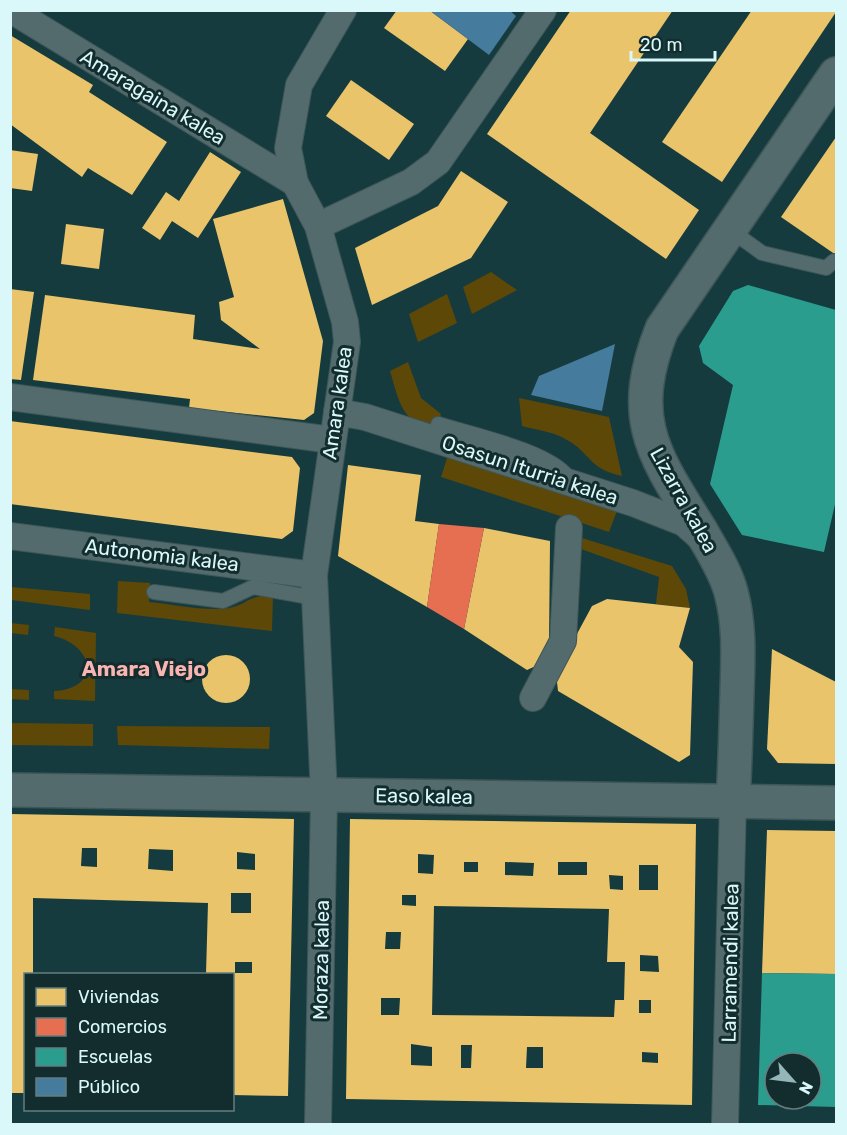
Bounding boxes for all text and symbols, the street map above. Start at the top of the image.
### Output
scale bar [631,24,715,62]
text: 20 m [640,34,682,56]
street label: Amaragaina kalea [76,44,230,150]
street label: Amara kalea [317,345,357,461]
street label: Osasun Iturria kalea [439,430,621,510]
street label: Lizarra kalea [645,443,723,557]
street label: Autonomia kalea [84,534,240,576]
district label: Amara Viejo [82,656,206,681]
street label: Easo kalea [375,783,473,809]
street label: Larramendi kalea [717,883,743,1043]
street label: Moraza kalea [308,900,334,1020]
legend [24,973,234,1111]
text: Viviendas [78,986,159,1008]
text: Comercios [78,1016,167,1038]
text: Escuelas [78,1046,152,1068]
north arrow [763,1051,823,1111]
text: Público [78,1076,140,1098]
text: N [795,1078,817,1097]

